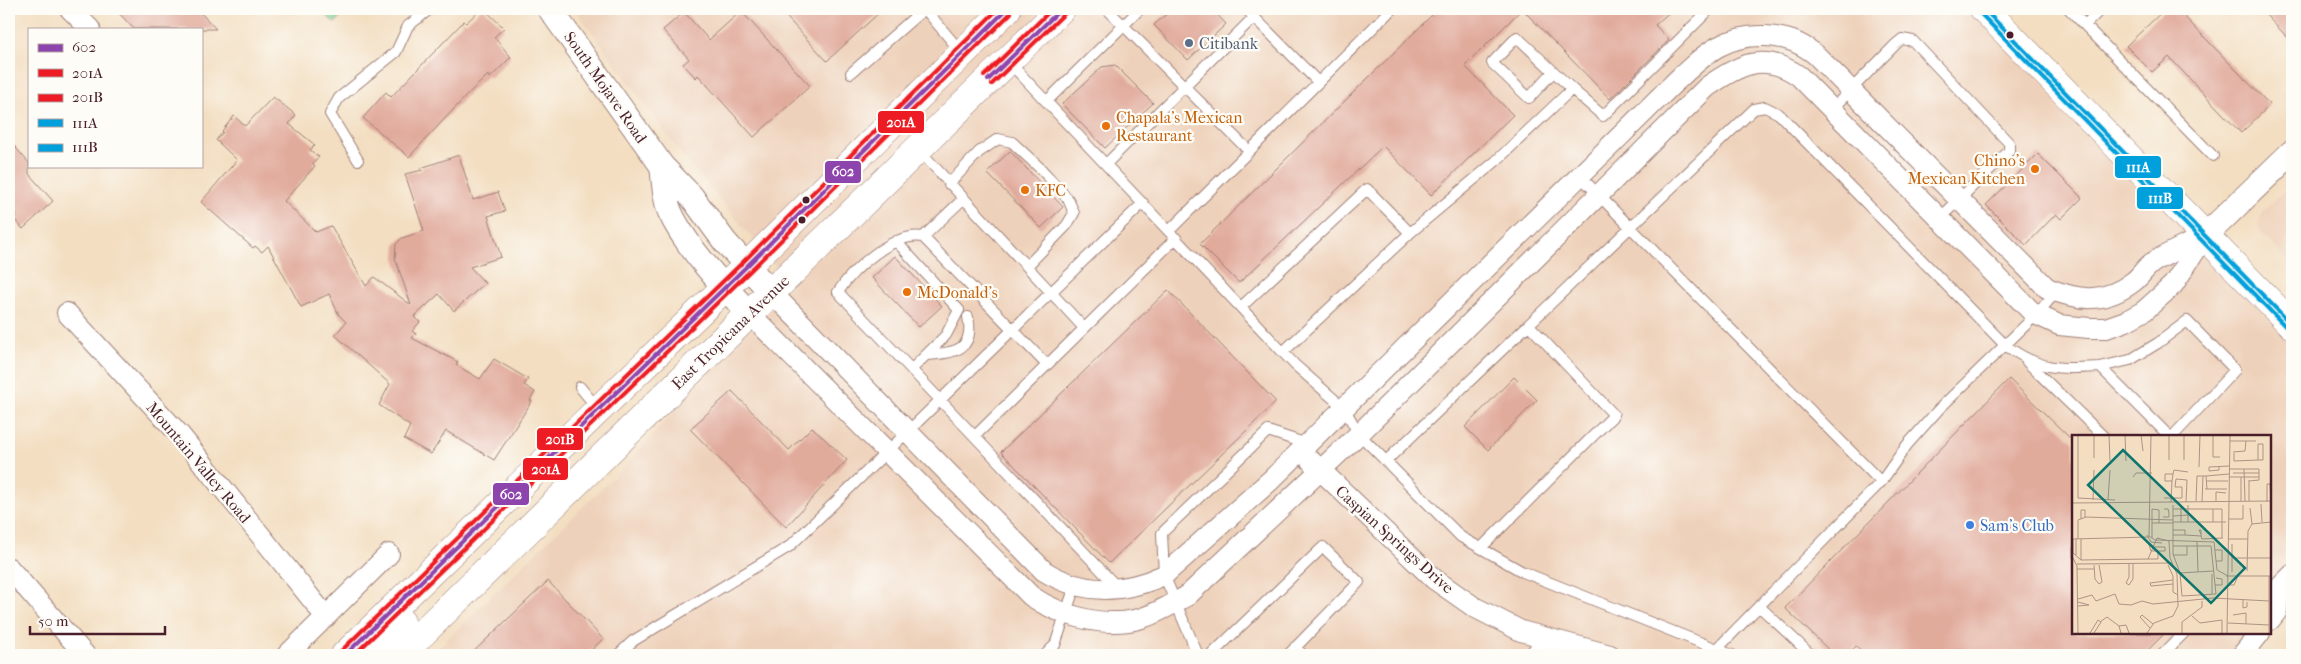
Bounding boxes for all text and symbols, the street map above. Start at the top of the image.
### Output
legend [28,28,202,168]
street label: South Mojave Road [560,28,651,147]
unlabelled marker [2005,30,2015,40]
place label: Citibank [1199,34,1259,53]
marker: Citibank [1183,37,1195,49]
text: 602 [72,38,96,56]
text: 201A [72,64,103,82]
text: 201B [72,88,103,106]
place label: Chapala's Mexican Restaurant [1116,108,1243,145]
line badge: 201A [877,110,925,134]
text: 111A [72,114,98,132]
text: 201A [887,114,916,131]
marker: Chapala's Mexican Restaurant [1100,120,1112,132]
text: 111B [72,138,98,156]
place label: Chino's Mexican Kitchen [1908,151,2026,188]
line badge: 111A [2114,155,2162,179]
text: 111A [2126,159,2151,176]
line badge: 602 [824,160,862,184]
text: 602 [832,163,854,180]
marker: Chino's Mexican Kitchen [2029,163,2041,175]
place label: KFC [1035,181,1066,200]
marker: KFC [1019,184,1031,196]
line badge: 111B [2136,186,2184,210]
text: 111B [2148,190,2172,207]
unlabelled marker [801,195,811,205]
unlabelled marker [797,215,807,225]
street label: East Tropicana Avenue [668,271,793,393]
place label: McDonald's [917,283,998,302]
marker: McDonald's [901,286,913,298]
street label: Mountain Valley Road [142,398,255,527]
line badge: 201B [536,427,584,451]
text: 201B [546,431,574,448]
inset map [2072,435,2271,634]
line badge: 201A [522,457,569,481]
text: 201A [532,461,561,478]
street label: Caspian Springs Drive [1332,481,1458,597]
line badge: 602 [492,482,530,506]
text: 602 [500,486,522,503]
place label: Sam's Club [1980,516,2054,535]
marker: Sam's Club [1964,519,1976,531]
scale bar [30,604,165,636]
text: 50 m [38,612,69,630]

